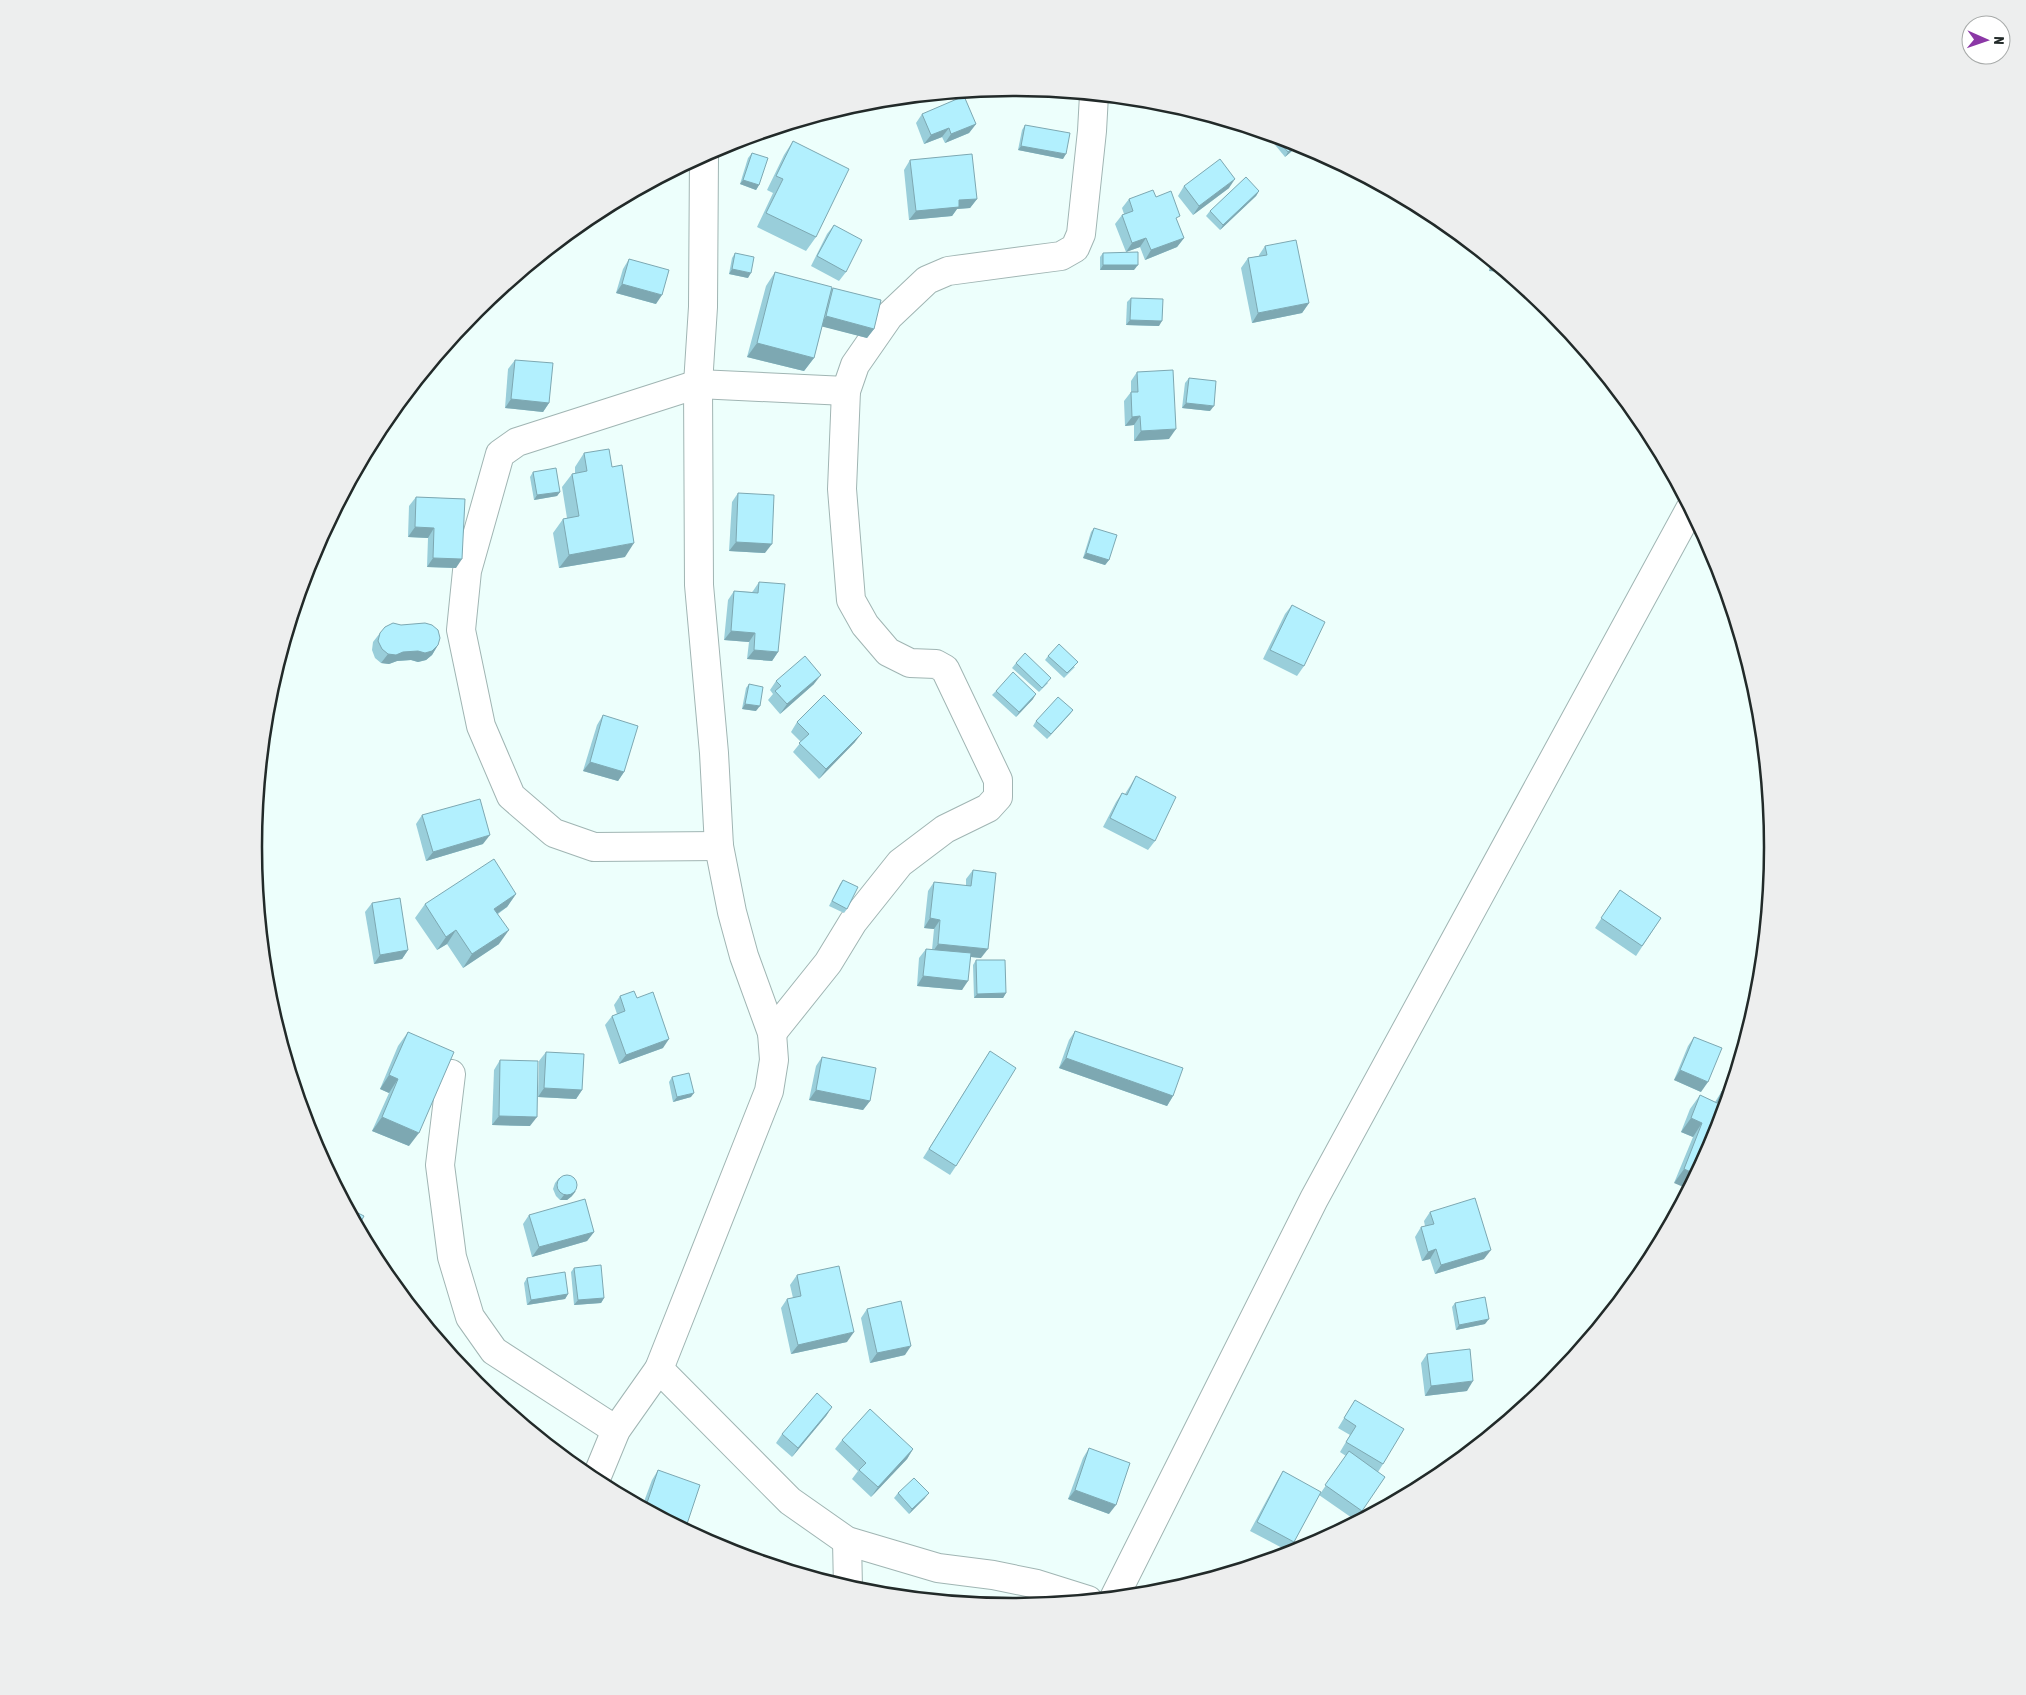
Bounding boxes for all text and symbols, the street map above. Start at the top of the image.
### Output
north arrow [1961,15,2011,65]
text: N [1991,36,2007,45]

